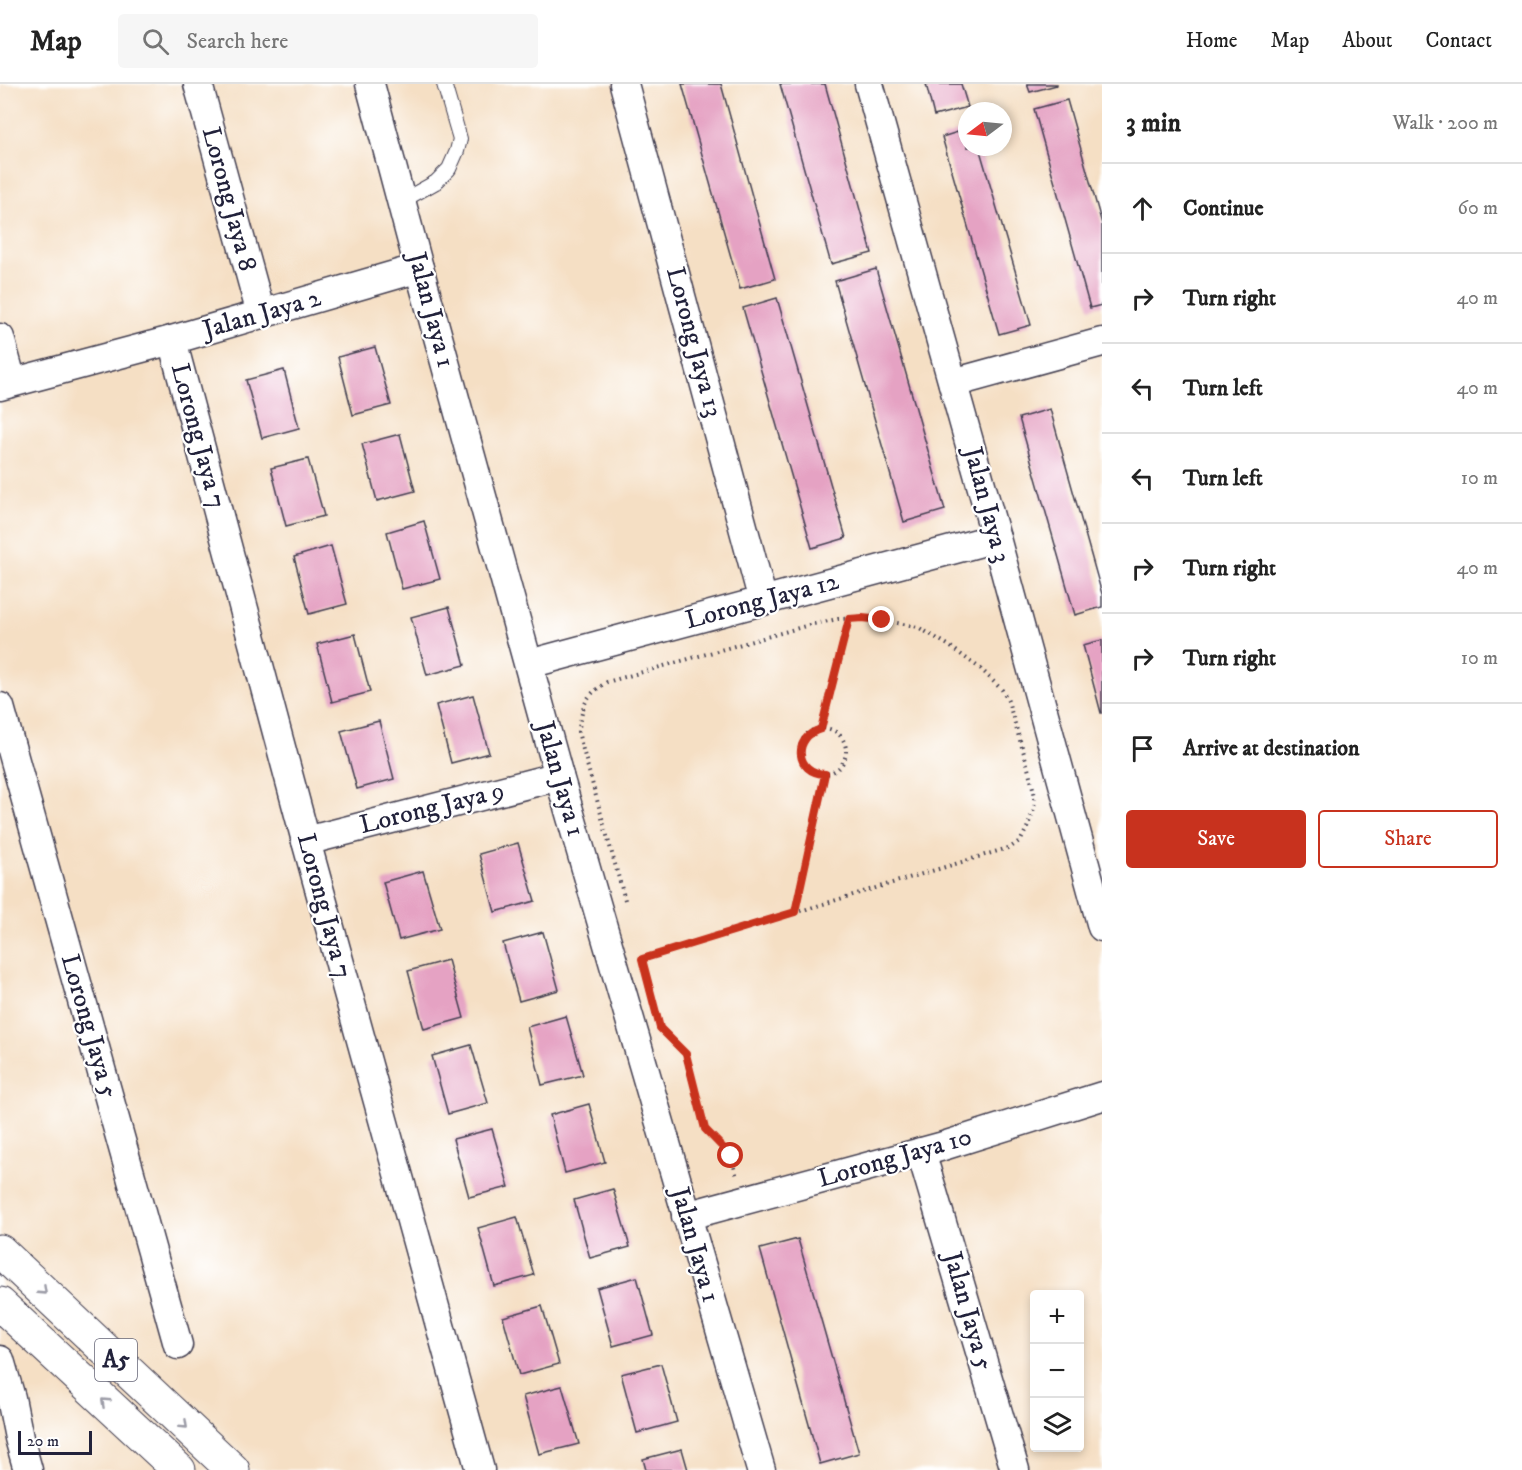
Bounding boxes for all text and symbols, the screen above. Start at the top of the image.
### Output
search box [118,14,538,68]
text: Map [30,24,82,59]
icon: search [139,25,172,58]
text: Search here [187,28,288,55]
text: Home [1186,28,1238,54]
text: Map [1271,28,1309,54]
text: About [1342,28,1393,54]
text: Contact [1426,28,1492,54]
north arrow [958,102,1012,156]
text: 3 min [1126,107,1181,140]
text: Walk · 200 m [1392,111,1498,136]
street label: Lorong Jaya 8 [194,123,264,275]
icon: ahead [1126,192,1159,225]
text: Continue [1183,195,1264,222]
text: 60 m [1458,196,1498,221]
street label: Jalan Jaya 1 [399,247,462,371]
street label: Lorong Jaya 13 [658,263,730,421]
street label: Jalan Jaya 2 [197,281,325,347]
icon: right [1126,282,1159,315]
text: Turn right [1183,285,1276,312]
text: 40 m [1456,286,1498,311]
street label: Lorong Jaya 7 [163,360,233,512]
icon: left [1126,372,1159,405]
text: Turn left [1183,375,1263,402]
text: 40 m [1456,376,1498,401]
street label: Jalan Jaya 3 [955,442,1018,566]
icon: left [1126,462,1159,495]
text: Turn left [1183,465,1263,492]
text: 10 m [1461,466,1498,491]
icon: right [1126,552,1159,585]
text: Turn right [1183,555,1276,582]
text: 40 m [1456,556,1498,581]
street label: Lorong Jaya 12 [682,565,843,637]
route end [868,606,894,632]
icon: right [1126,642,1159,675]
text: Turn right [1183,645,1276,672]
text: 10 m [1461,646,1498,671]
street label: Jalan Jaya 1 [527,716,592,840]
icon: arrive [1126,732,1159,765]
text: Arrive at destination [1183,735,1360,762]
street label: Lorong Jaya 9 [356,774,508,842]
button: Save [1126,810,1306,868]
button: Share [1318,810,1498,868]
street label: Lorong Jaya 7 [289,830,359,982]
street label: Lorong Jaya 5 [53,950,125,1102]
street label: Lorong Jaya 10 [814,1120,976,1196]
route start [717,1142,743,1168]
street label: Jalan Jaya 1 [662,1182,727,1306]
street label: Jalan Jaya 5 [935,1246,1001,1374]
one-way arrow [36,1284,46,1295]
map controls [1030,1290,1084,1452]
button: + [1030,1290,1084,1344]
road number: A5 [95,1339,137,1381]
button: − [1030,1344,1084,1398]
one-way arrow [102,1398,112,1409]
button: layers [1030,1398,1084,1452]
one-way arrow [177,1417,188,1428]
scale bar [18,1428,92,1456]
text: 20 m [27,1431,59,1451]

